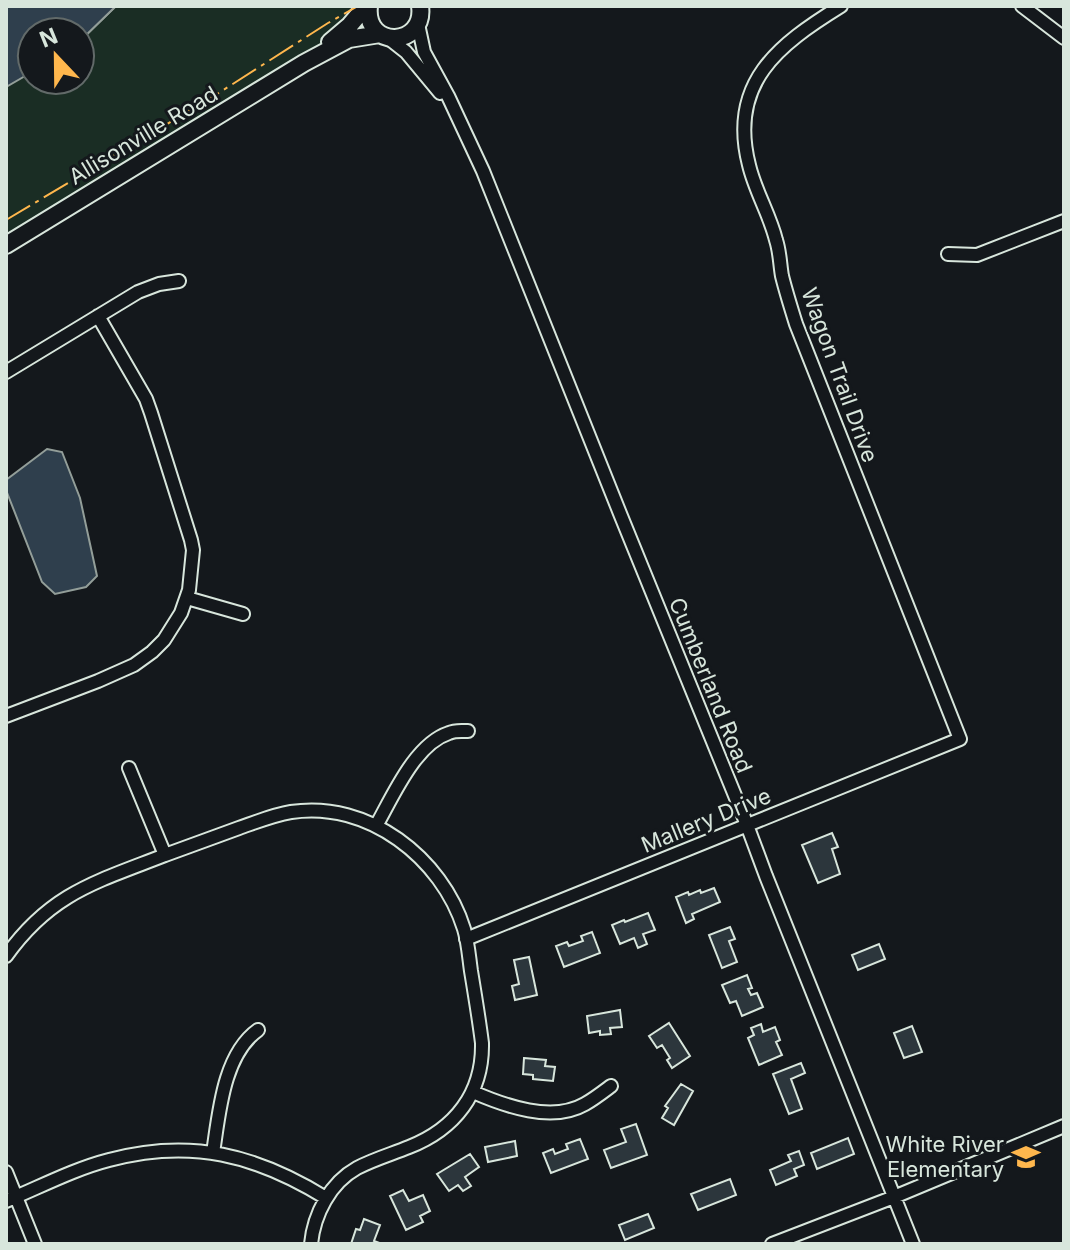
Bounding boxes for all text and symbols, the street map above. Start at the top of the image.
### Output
north arrow [16,16,96,96]
text: N [36,22,61,53]
street label: Allisonville Road [64,80,222,190]
street label: Wagon Trail Drive [796,284,884,466]
street label: Cumberland Road [664,594,758,776]
street label: Mallery Drive [637,782,775,858]
place label: White River Elementary [885,1131,1004,1182]
school or university icon: White River Elementary [1011,1142,1041,1172]

